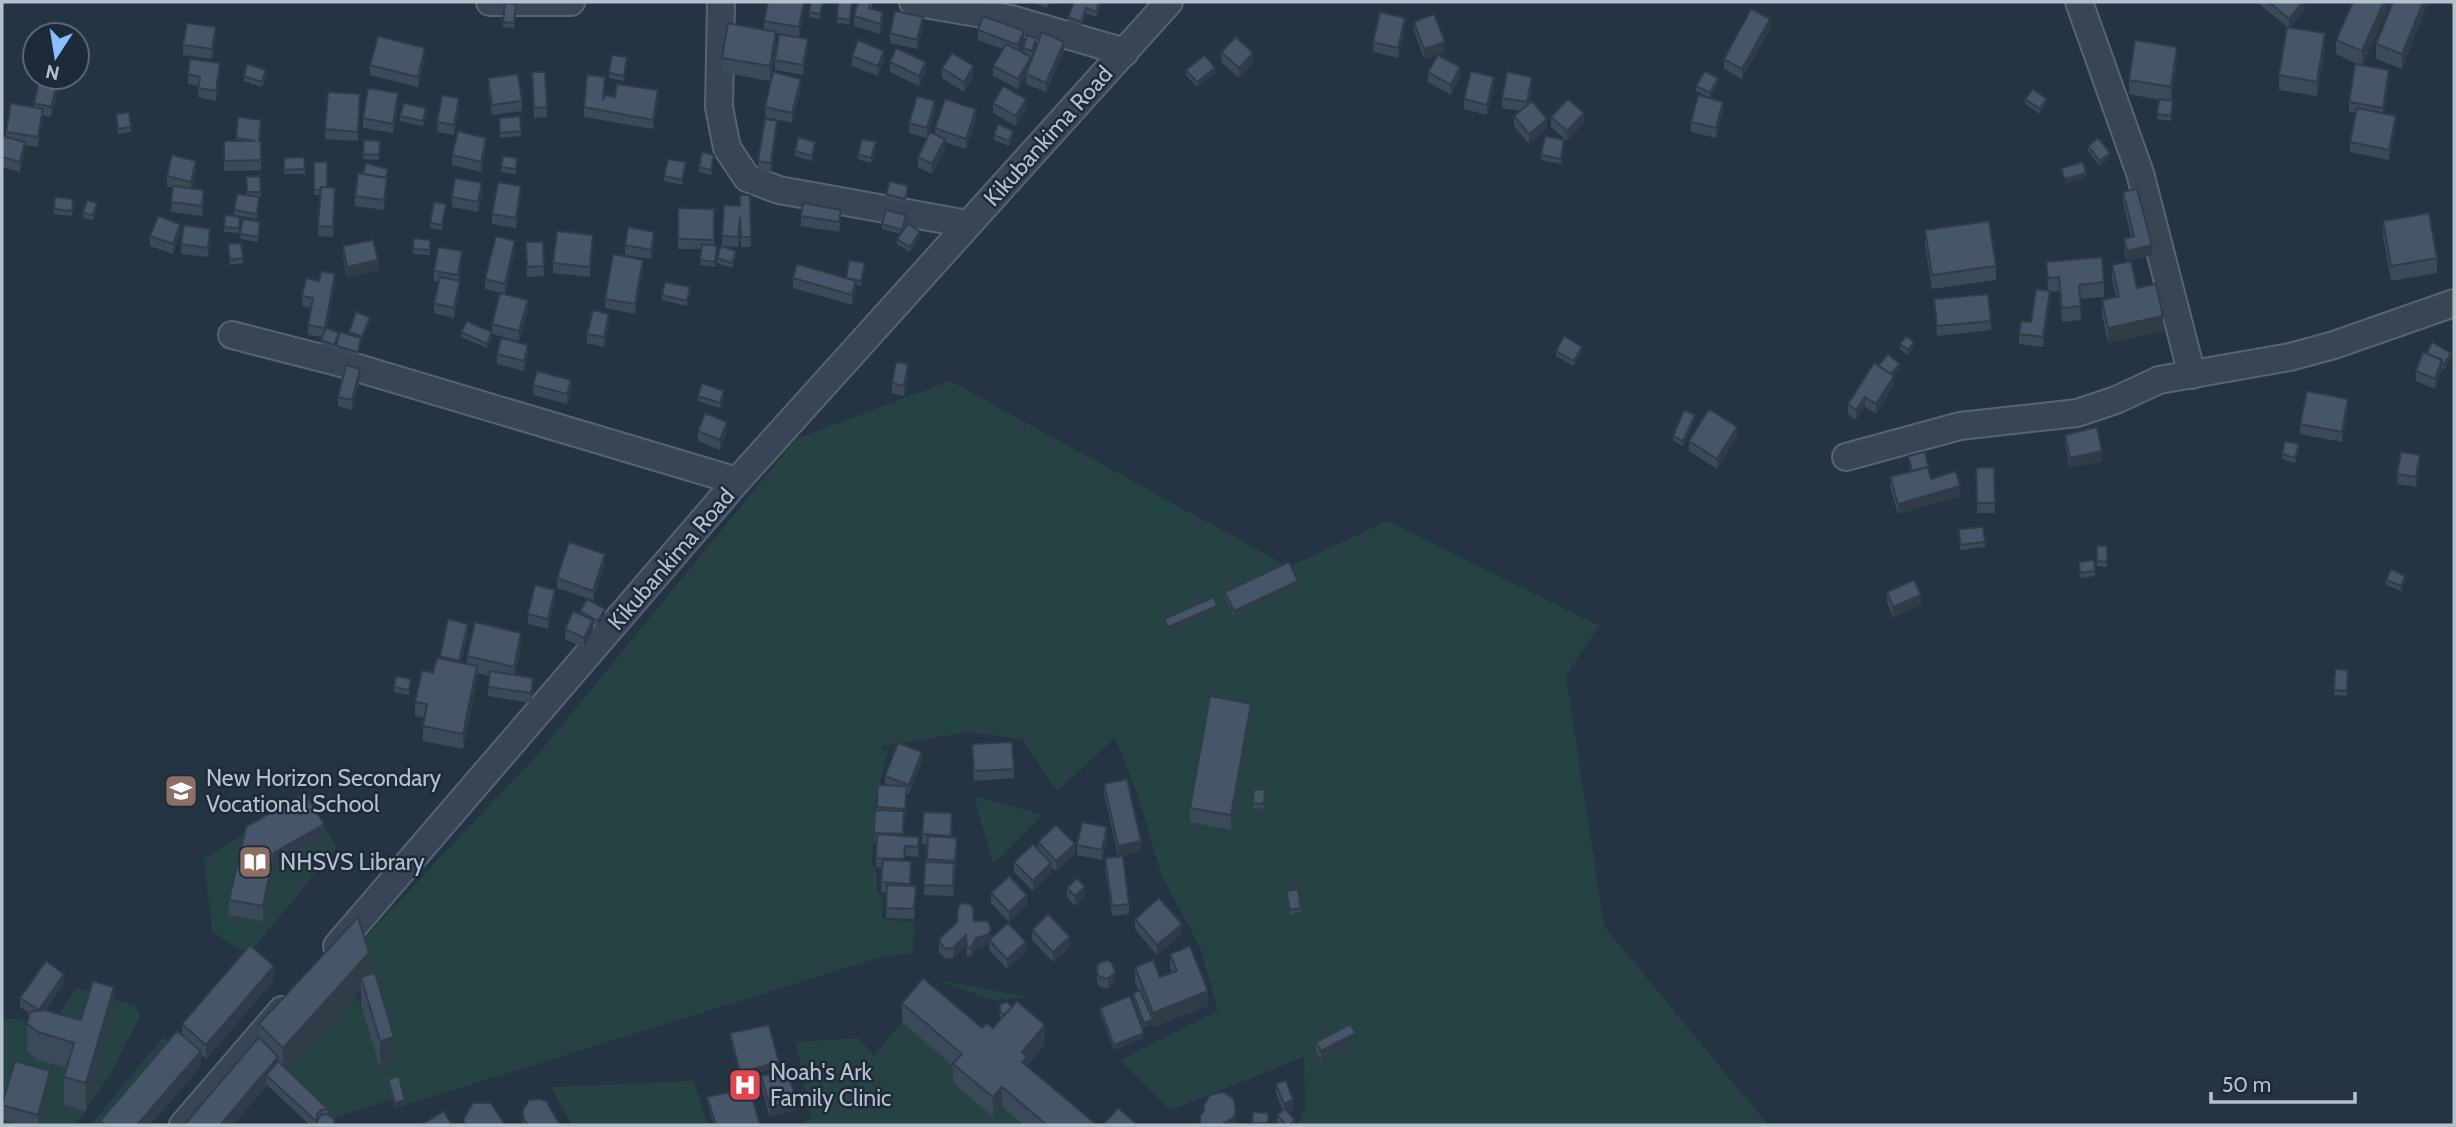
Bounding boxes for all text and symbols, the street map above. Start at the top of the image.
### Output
north arrow [21,21,91,91]
text: N [44,59,62,85]
street label: Kikubankima Road [978,60,1118,212]
street label: Kikubankima Road [602,482,740,636]
place label: New Horizon Secondary Vocational School [206,764,442,818]
school or university icon: New Horizon Secondary Vocational School [162,772,200,810]
library icon: NHSVS Library [236,843,274,881]
place label: NHSVS Library [280,848,425,876]
place label: Noah's Ark Family Clinic [770,1058,892,1112]
scale bar [2211,1060,2354,1104]
hospital icon: Noah's Ark Family Clinic [726,1066,764,1104]
text: 50 m [2222,1072,2271,1097]

